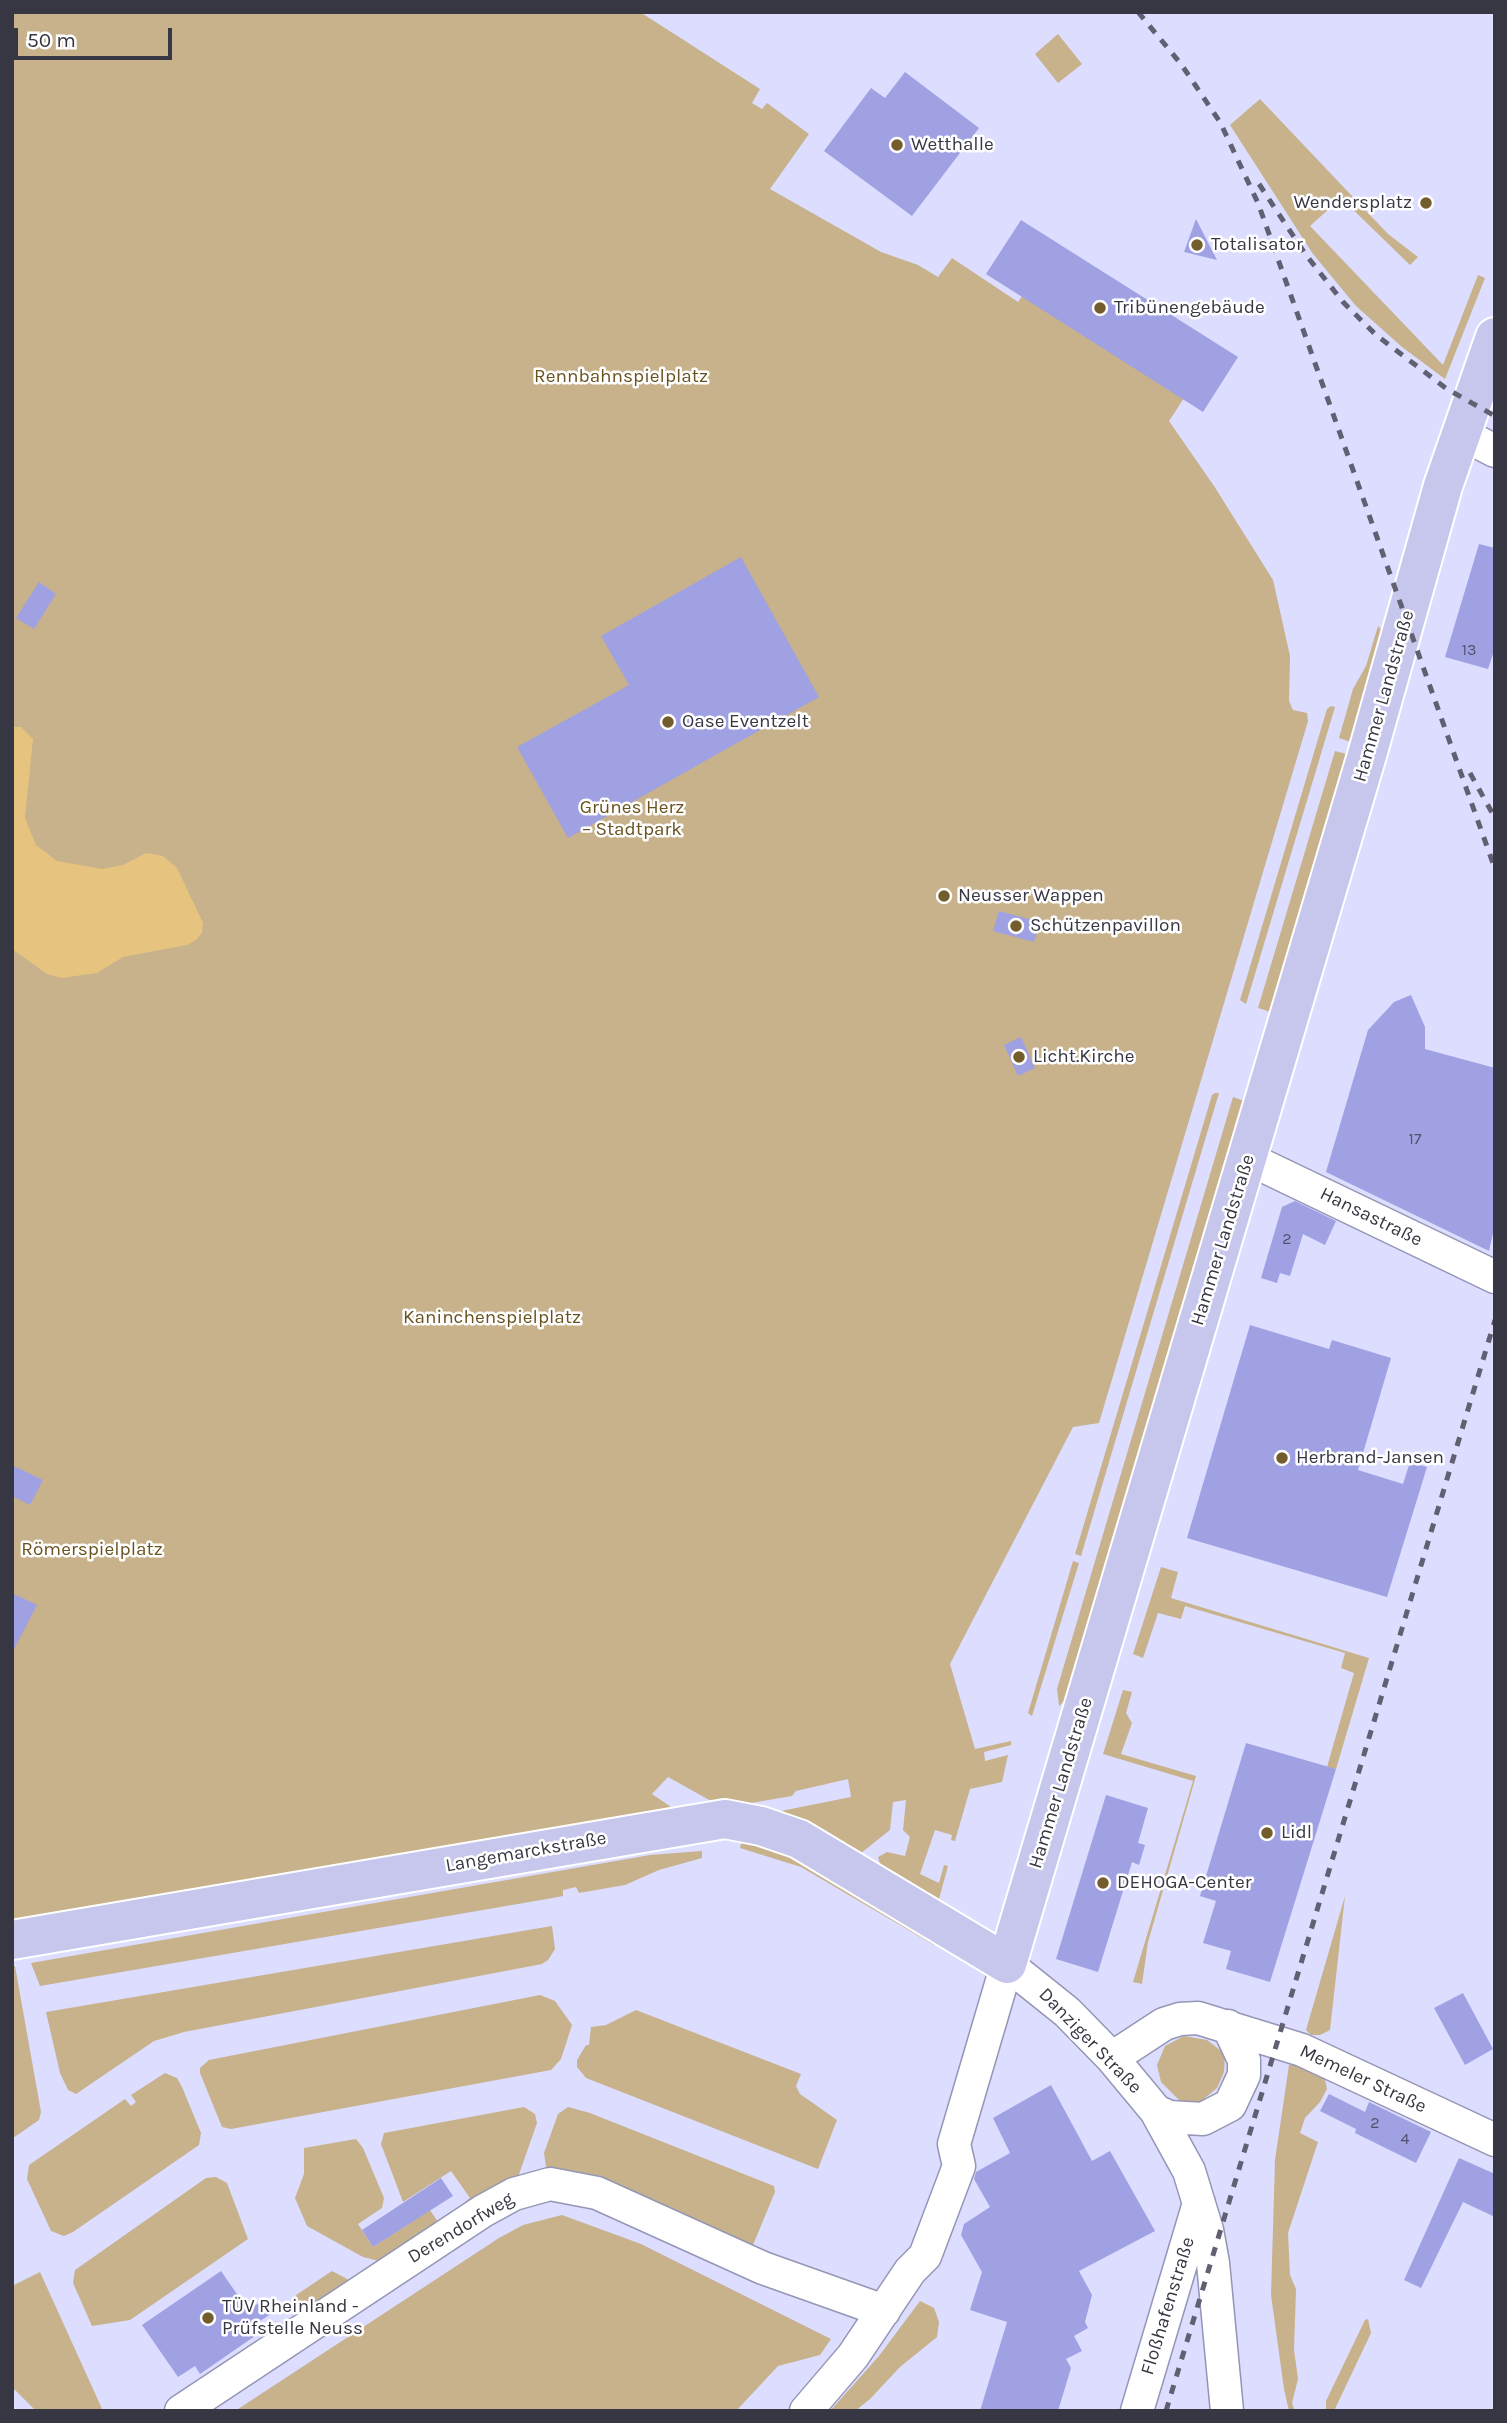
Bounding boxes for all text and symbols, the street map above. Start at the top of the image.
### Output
scale bar [18,14,175,58]
text: 50 m [27,28,76,52]
place label: Wetthalle [911,134,994,156]
marker: Wetthalle [889,137,905,153]
place label: Wendersplatz [1293,192,1412,214]
marker: Wendersplatz [1418,195,1434,211]
place label: Totalisator [1211,234,1303,256]
marker: Totalisator [1189,237,1205,253]
place label: Tribünengebäude [1114,297,1265,319]
marker: Tribünengebäude [1092,300,1108,316]
park label: Rennbahnspielplatz [534,366,708,388]
street label: Hammer Landstraße [1349,607,1419,785]
house number: 13 [1462,640,1476,660]
place label: Oase Eventzelt [682,711,809,733]
marker: Oase Eventzelt [660,714,676,730]
park label: Grünes Herz – Stadtpark [580,797,684,841]
place label: Neusser Wappen [958,885,1104,907]
marker: Neusser Wappen [936,888,952,904]
place label: Schützenpavillon [1030,915,1181,937]
marker: Schützenpavillon [1008,918,1024,934]
place label: Licht.Kirche [1033,1046,1134,1068]
marker: Licht.Kirche [1011,1049,1027,1065]
house number: 17 [1409,1129,1421,1149]
street label: Hammer Landstraße [1186,1152,1260,1328]
street label: Hansastraße [1316,1182,1426,1252]
house number: 2 [1282,1229,1292,1249]
park label: Kaninchenspielplatz [403,1307,581,1329]
place label: Herbrand-Jansen [1296,1447,1444,1469]
marker: Herbrand-Jansen [1274,1450,1290,1466]
park label: Römerspielplatz [21,1539,163,1561]
street label: Hammer Landstraße [1024,1695,1098,1871]
place label: Lidl [1281,1822,1312,1844]
marker: Lidl [1259,1825,1275,1841]
street label: Langemarckstraße [444,1827,608,1877]
place label: DEHOGA-Center [1117,1872,1252,1894]
marker: DEHOGA-Center [1095,1875,1111,1891]
street label: Danziger Straße [1034,1983,1146,2099]
street label: Memeler Straße [1296,2040,1430,2118]
house number: 2 [1370,2113,1380,2133]
house number: 4 [1401,2129,1409,2149]
street label: Derendorfweg [404,2187,518,2269]
street label: Floßhafenstraße [1136,2234,1200,2378]
place label: TÜV Rheinland - Prüfstelle Neuss [222,2296,363,2340]
marker: TÜV Rheinland - Prüfstelle Neuss [200,2310,216,2326]

